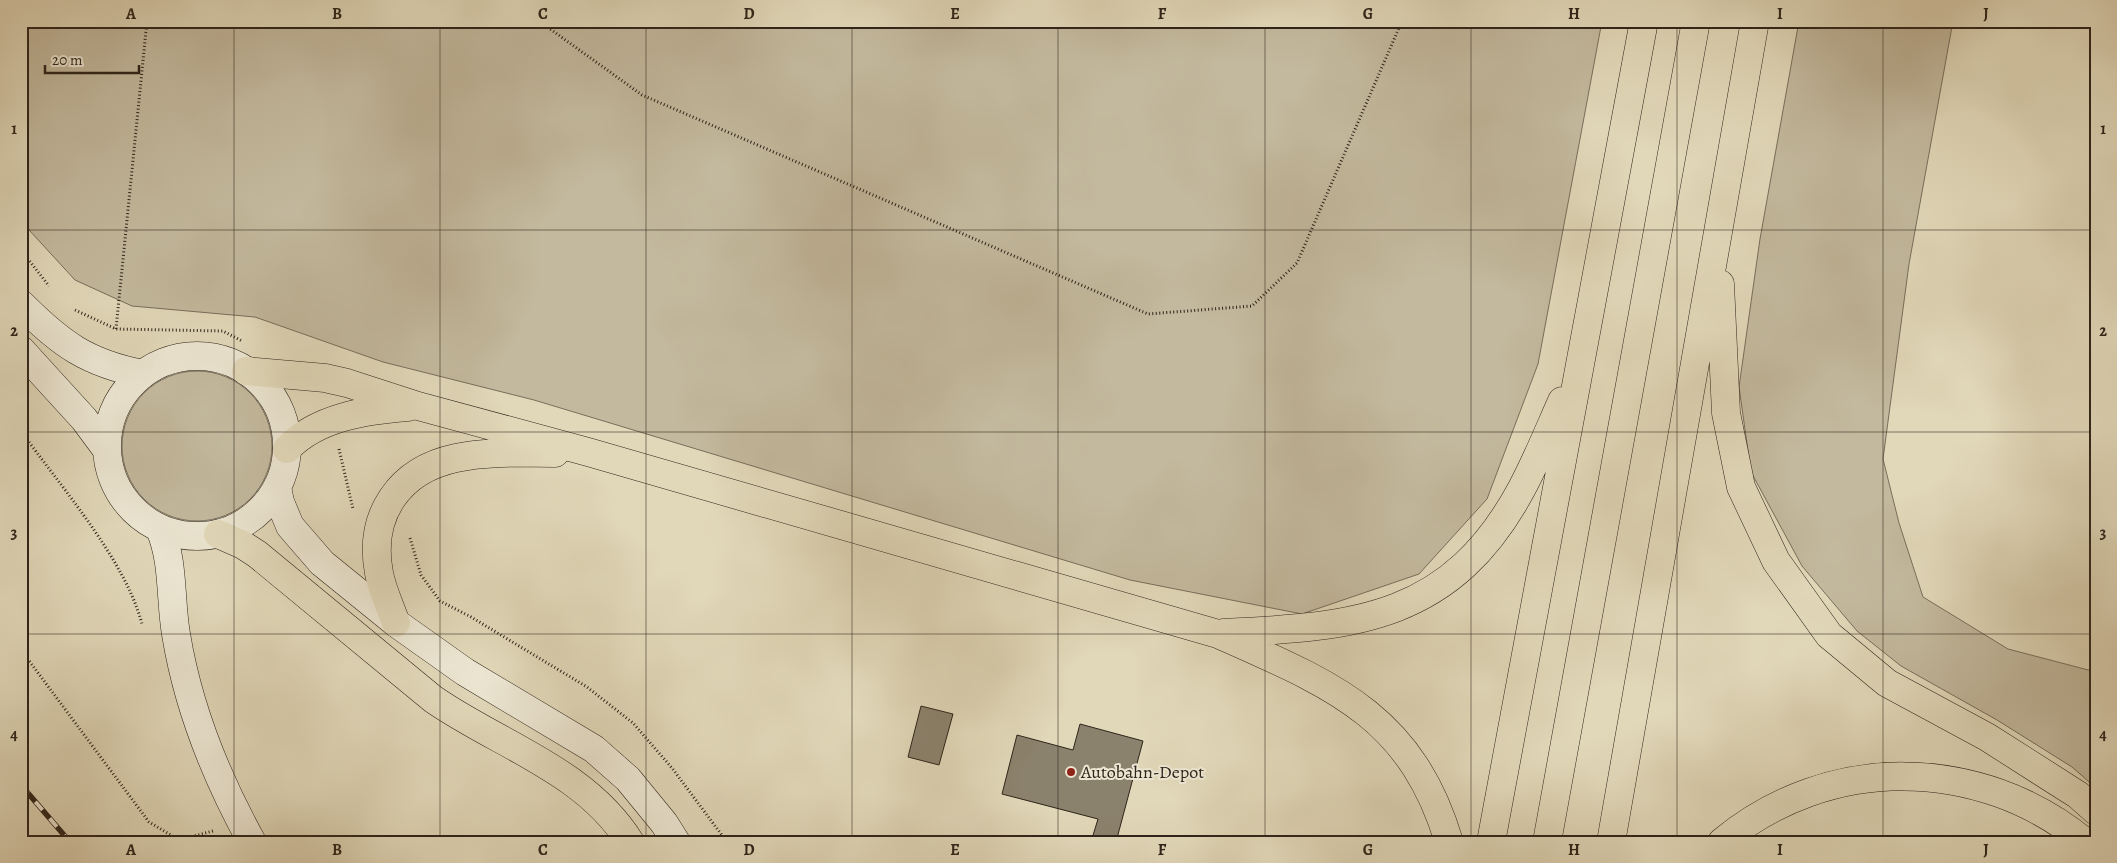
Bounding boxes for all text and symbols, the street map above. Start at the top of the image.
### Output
text: A [125,3,137,25]
text: B [332,3,342,25]
text: C [538,3,548,25]
text: D [743,3,755,25]
text: E [950,3,960,25]
text: F [1158,3,1167,25]
text: G [1363,3,1373,25]
text: H [1568,3,1580,25]
text: I [1777,3,1783,25]
text: J [1983,3,1989,25]
scale bar [45,42,139,74]
text: 20 m [52,50,83,70]
text: 1 [11,118,17,140]
text: 1 [2100,118,2106,140]
text: 2 [10,320,18,342]
text: 2 [2099,320,2107,342]
text: 3 [11,522,18,544]
text: 3 [2100,522,2107,544]
text: 4 [10,724,18,746]
text: 4 [2099,724,2107,746]
place label: Autobahn-Depot [1080,760,1204,784]
marker: Autobahn-Depot [1065,766,1077,778]
text: A [125,839,137,861]
text: B [332,839,342,861]
text: C [538,839,548,861]
text: D [743,839,755,861]
text: E [950,839,960,861]
text: F [1158,839,1167,861]
text: G [1363,839,1373,861]
text: H [1568,839,1580,861]
text: I [1777,839,1783,861]
text: J [1983,839,1989,861]

